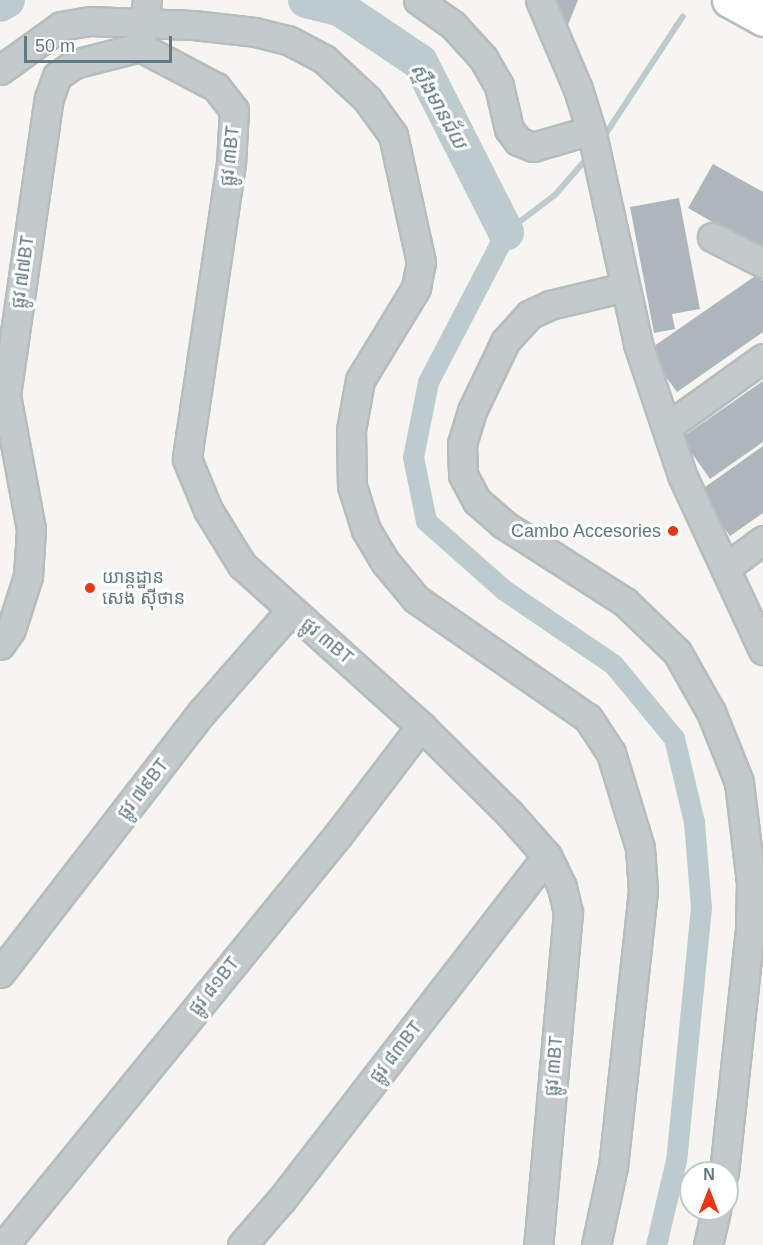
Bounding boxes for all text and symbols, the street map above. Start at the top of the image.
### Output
scale bar [27,24,176,62]
text: 50 m [35,36,75,56]
water label: ស្ទឹងមានជ័យ [406,59,472,153]
street label: ផ្លូវ ៣BT [216,125,244,187]
street label: ផ្លូវ ៧៧BT [7,234,39,310]
place label: Cambo Accesories [510,520,661,542]
marker: Cambo Accesories [666,524,680,538]
place label: យាន្ដដ្ឋាន សេង ស៊ីថាន [102,567,185,610]
marker: យាន្ដដ្ឋាន សេង ស៊ីថាន [83,581,97,595]
street label: ផ្លូវ ៣BT [297,613,357,669]
street label: ផ្លូវ ៧៩BT [113,754,173,824]
street label: ផ្លូវ ៨១BT [184,953,244,1019]
street label: ផ្លូវ ៨៣BT [365,1017,427,1087]
street label: ផ្លូវ ៣BT [541,1035,567,1097]
north arrow [679,1161,739,1221]
text: N [703,1166,715,1183]

